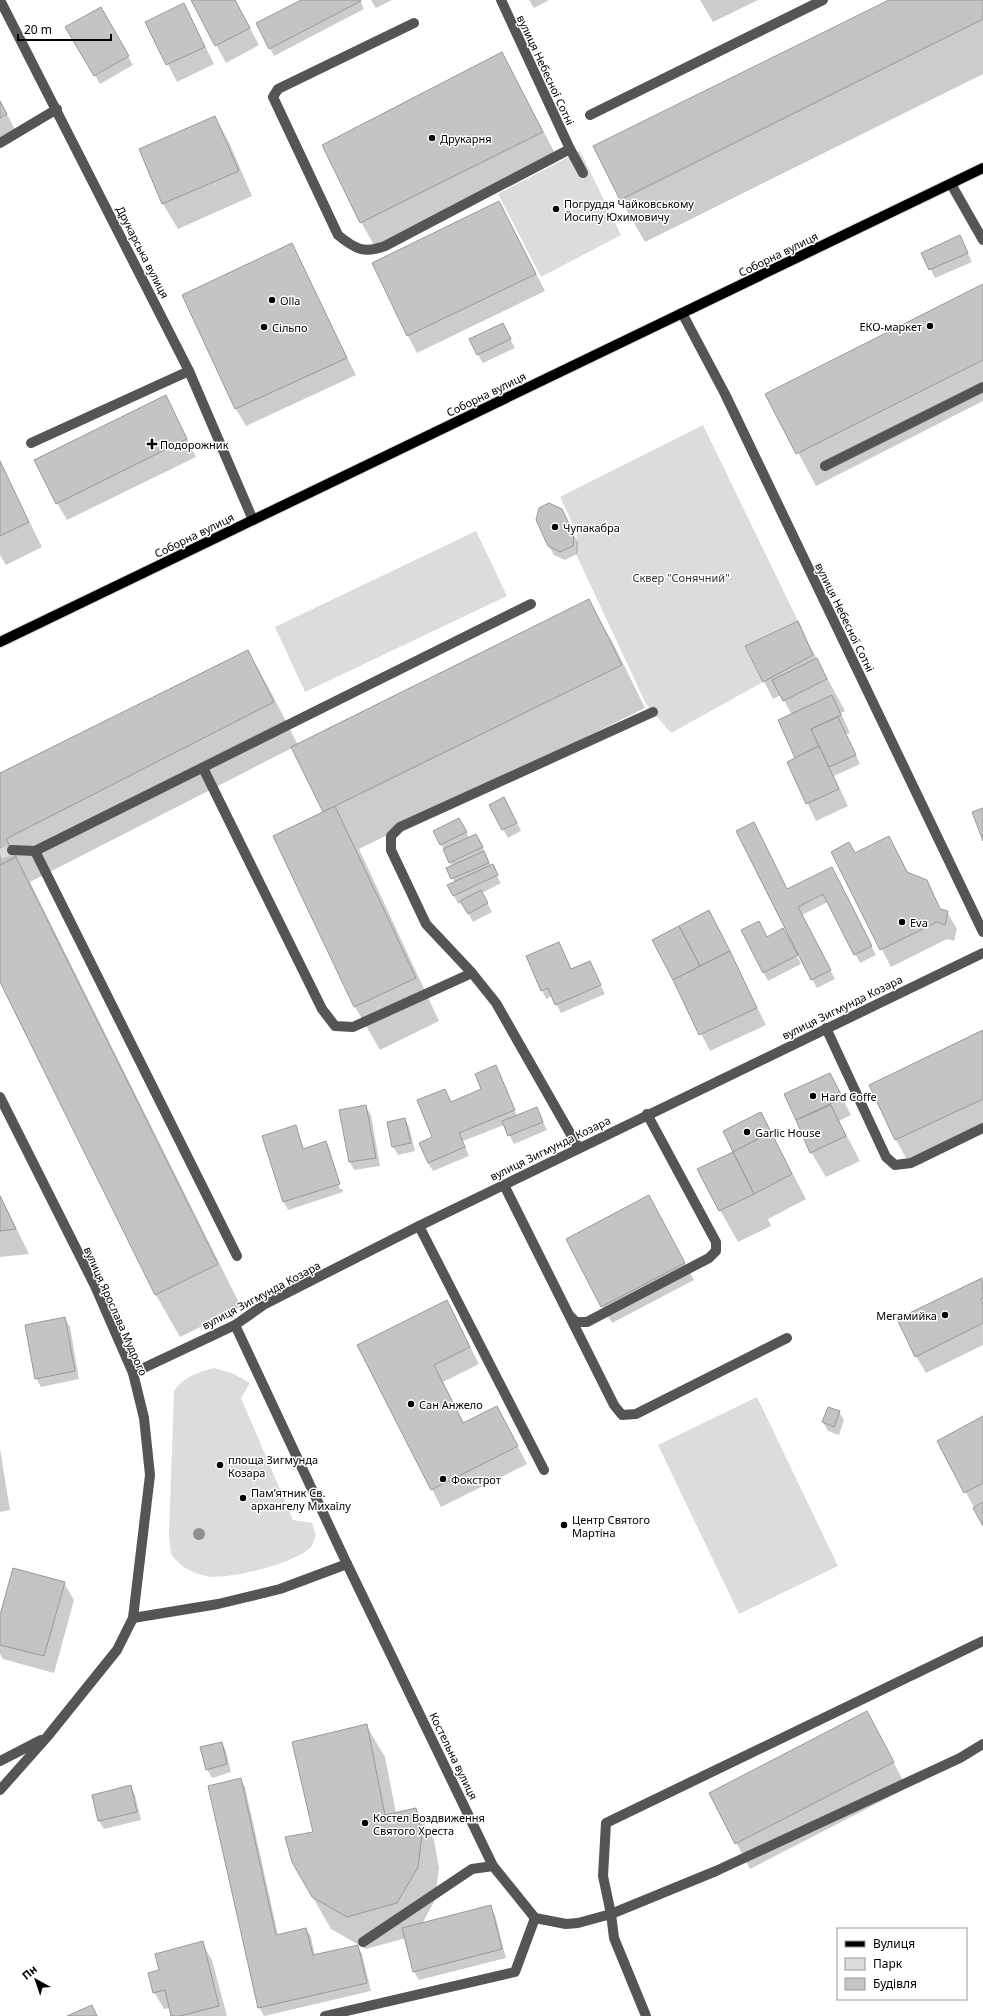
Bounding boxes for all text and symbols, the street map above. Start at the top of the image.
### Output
street label: вулиця Небесної Сотні [514,13,578,127]
scale bar [18,16,111,42]
text: 20 m [24,21,52,38]
place label: Друкарня [440,131,492,146]
marker: Друкарня [427,133,437,143]
place label: Погруддя Чайковському Йосипу Юхимовичу [564,196,694,224]
street label: Друкарська вулиця [113,203,173,301]
marker: Погруддя Чайковському Йосипу Юхимовичу [551,204,561,214]
street label: Соборна вулиця [736,228,820,280]
place label: Olla [280,293,300,308]
marker: Olla [267,295,277,305]
place label: ЕКО-маркет [859,319,922,334]
place label: Сільпо [272,320,308,335]
marker: ЕКО-маркет [925,321,935,331]
marker: Сільпо [259,322,269,332]
street label: Соборна вулиця [444,368,528,420]
place label: Подорожник [160,437,229,452]
marker: Подорожник [147,439,157,449]
street label: Соборна вулиця [152,509,236,561]
place label: Чупакабра [563,520,620,535]
marker: Чупакабра [550,522,560,532]
street label: вулиця Небесної Сотні [812,560,878,674]
park label: Сквер "Сонячний" [632,570,730,585]
place label: Eva [910,915,928,930]
marker: Eva [897,917,907,927]
street label: вулиця Зигмунда Козара [779,971,905,1043]
place label: Hard Coffe [821,1089,877,1104]
marker: Hard Coffe [808,1091,818,1101]
street label: вулиця Зигмунда Козара [487,1112,613,1184]
place label: Garlic House [755,1125,821,1140]
marker: Garlic House [742,1127,752,1137]
street label: вулиця Ярослава Мудрого [81,1244,151,1378]
street label: вулиця Зигмунда Козара [199,1257,323,1333]
place label: Мегамийка [876,1308,937,1323]
marker: Мегамийка [940,1310,950,1320]
place label: Сан Анжело [419,1397,483,1412]
marker: Сан Анжело [406,1399,416,1409]
place label: площа Зигмунда Козара [228,1452,318,1480]
marker: площа Зигмунда Козара [215,1460,225,1470]
place label: Фокстрот [451,1472,501,1487]
marker: Фокстрот [438,1474,448,1484]
place label: Пам’ятник Св. архангелу Михаїлу [251,1485,351,1513]
marker: Пам’ятник Св. архангелу Михаїлу [238,1493,248,1503]
place label: Центр Святого Мартіна [572,1512,650,1540]
marker: Центр Святого Мартіна [559,1520,569,1530]
street label: Костельна вулиця [426,1710,482,1802]
place label: Костел Воздвиження Святого Хреста [373,1810,485,1838]
marker: Костел Воздвиження Святого Хреста [360,1818,370,1828]
legend [837,1928,967,2000]
text: Вулиця [873,1935,915,1952]
text: Парк [873,1955,903,1972]
north arrow [16,1960,56,2000]
text: Пн [18,1961,40,1983]
text: Будівля [873,1975,917,1992]

